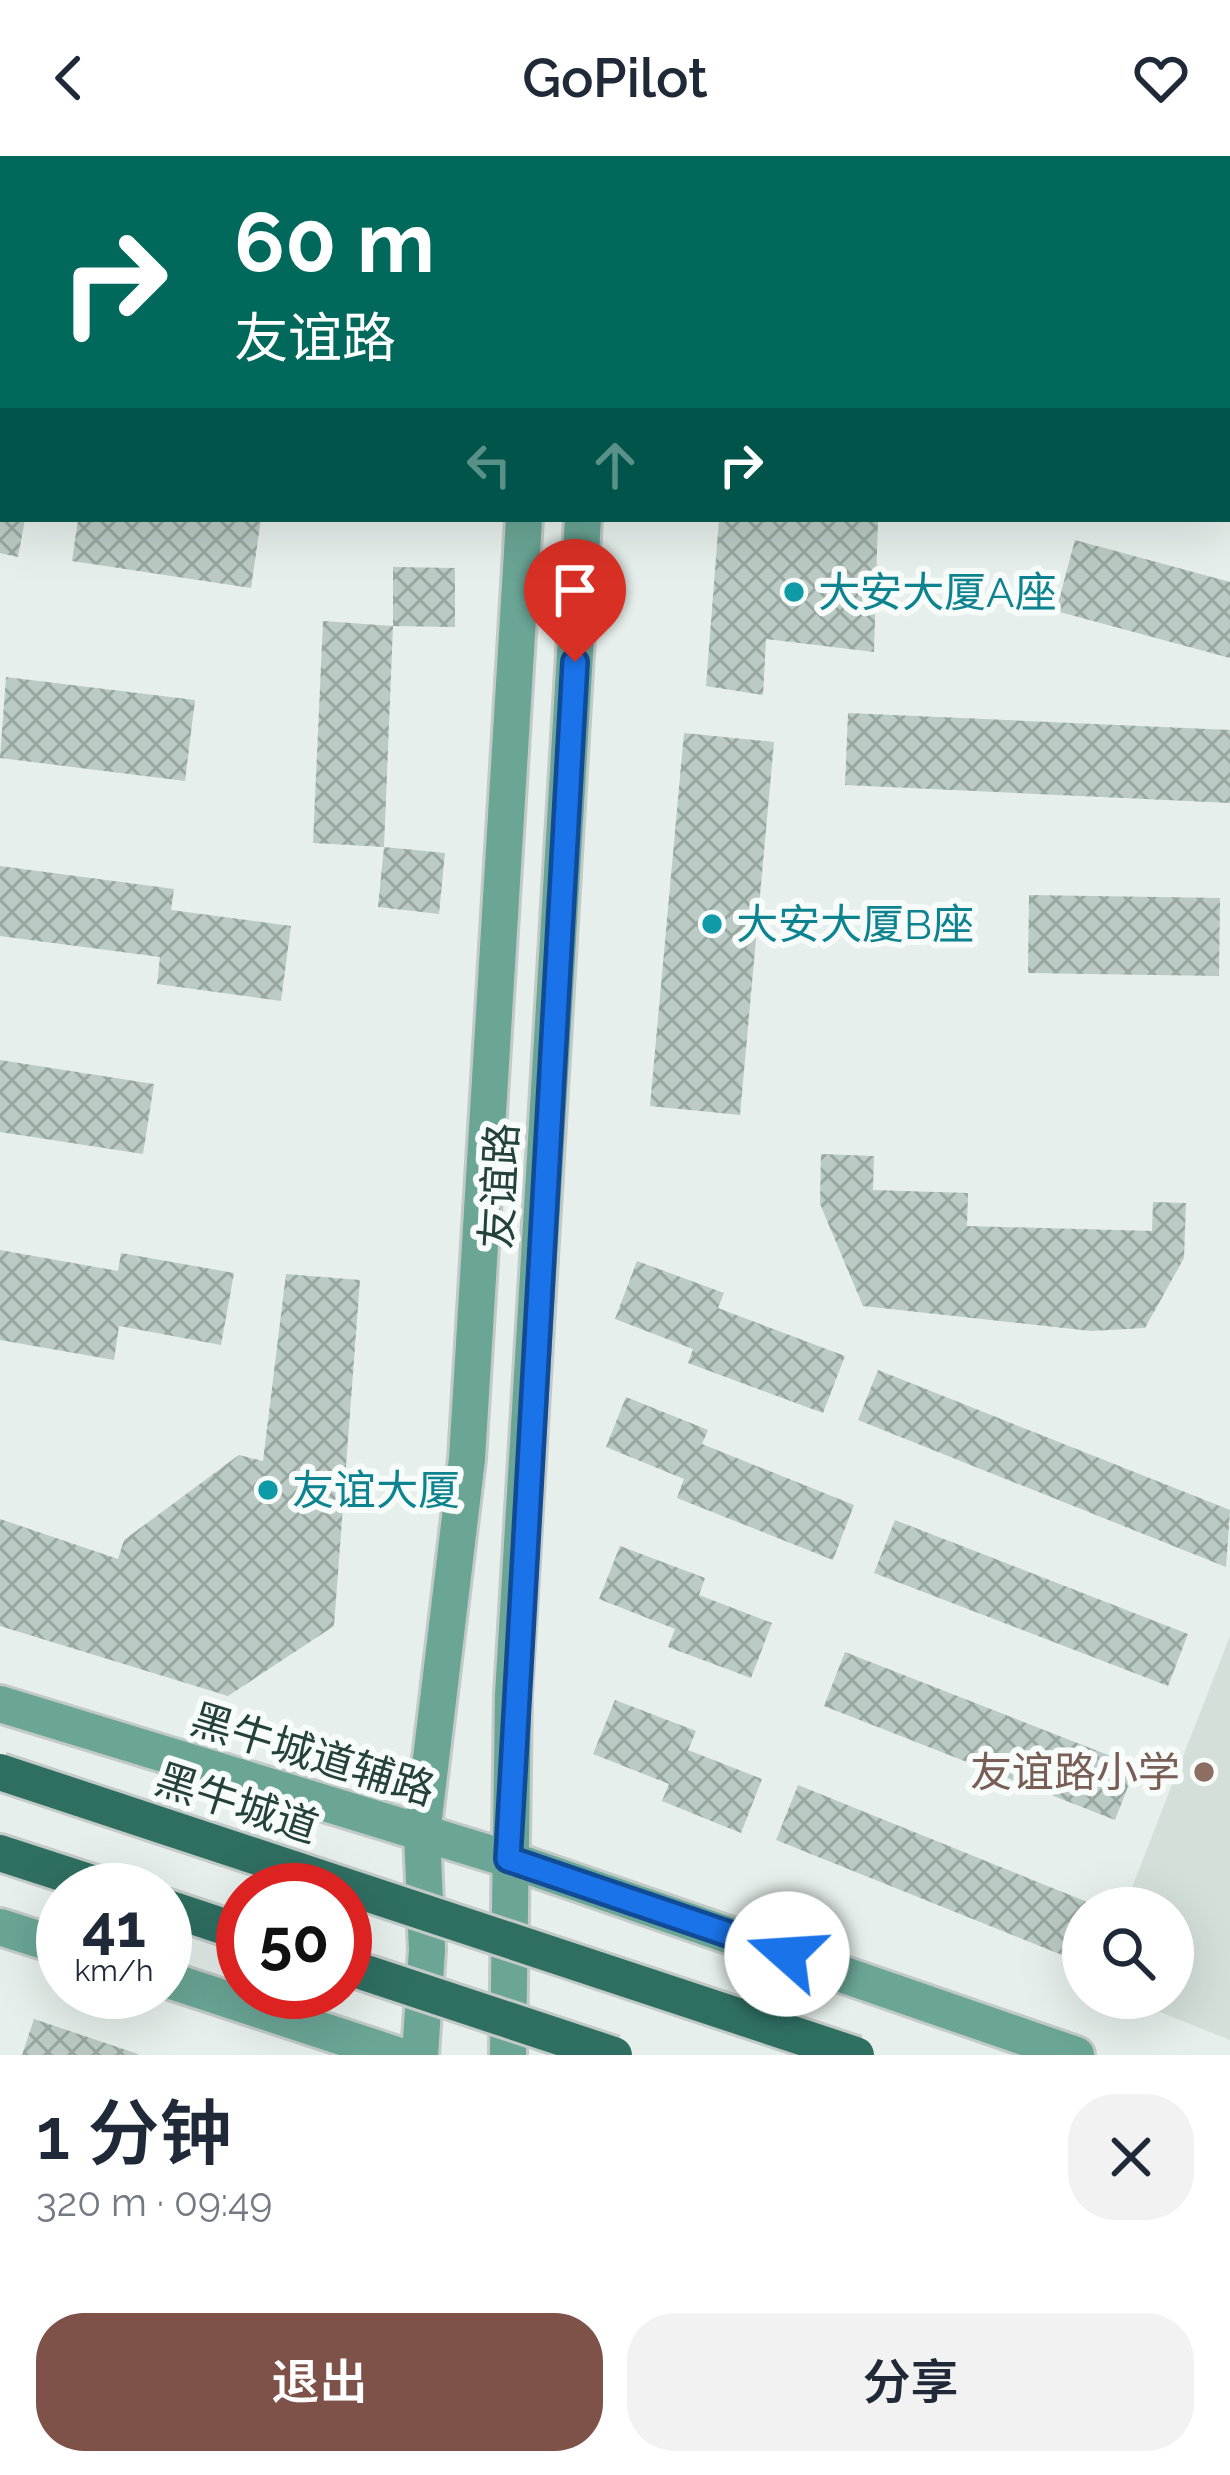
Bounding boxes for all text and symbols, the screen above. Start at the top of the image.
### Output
icon: back [36,45,102,111]
icon: heart [1128,45,1194,111]
text: GoPilot [522,46,708,110]
text: 60 m [234,193,435,292]
icon: right [36,204,192,360]
text: 友谊路 [234,306,396,370]
icon: left [456,432,522,498]
icon: ahead [582,432,648,498]
icon: right [708,432,774,498]
pin [524,539,626,662]
icon: arrive [542,557,608,623]
place label: 大安大厦A座 [818,568,1056,617]
marker: 大安大厦A座 [781,579,807,605]
place label: 大安大厦B座 [736,900,974,949]
marker: 大安大厦B座 [699,911,725,937]
street label: 友谊路 [472,1122,527,1250]
place label: 友谊大厦 [292,1466,460,1515]
marker: 友谊大厦 [255,1477,281,1503]
street label: 黑牛城道辅路 [185,1693,441,1815]
place label: 友谊路小学 [970,1748,1180,1797]
street label: 黑牛城道 [149,1753,325,1853]
marker: 友谊路小学 [1191,1759,1217,1785]
speed limit sign: 50 [216,1863,372,2019]
map controls [1062,1887,1194,2019]
button: search [1062,1887,1194,2019]
text: 41 [82,1891,146,1961]
position arrow [724,1891,850,2017]
text: km/h [74,1953,154,1988]
text: 1 分钟 [36,2091,232,2176]
button: close [1068,2094,1194,2220]
text: 320 m · 09:49 [36,2179,272,2225]
button: 退出 [36,2313,603,2451]
button: 分享 [627,2313,1194,2451]

